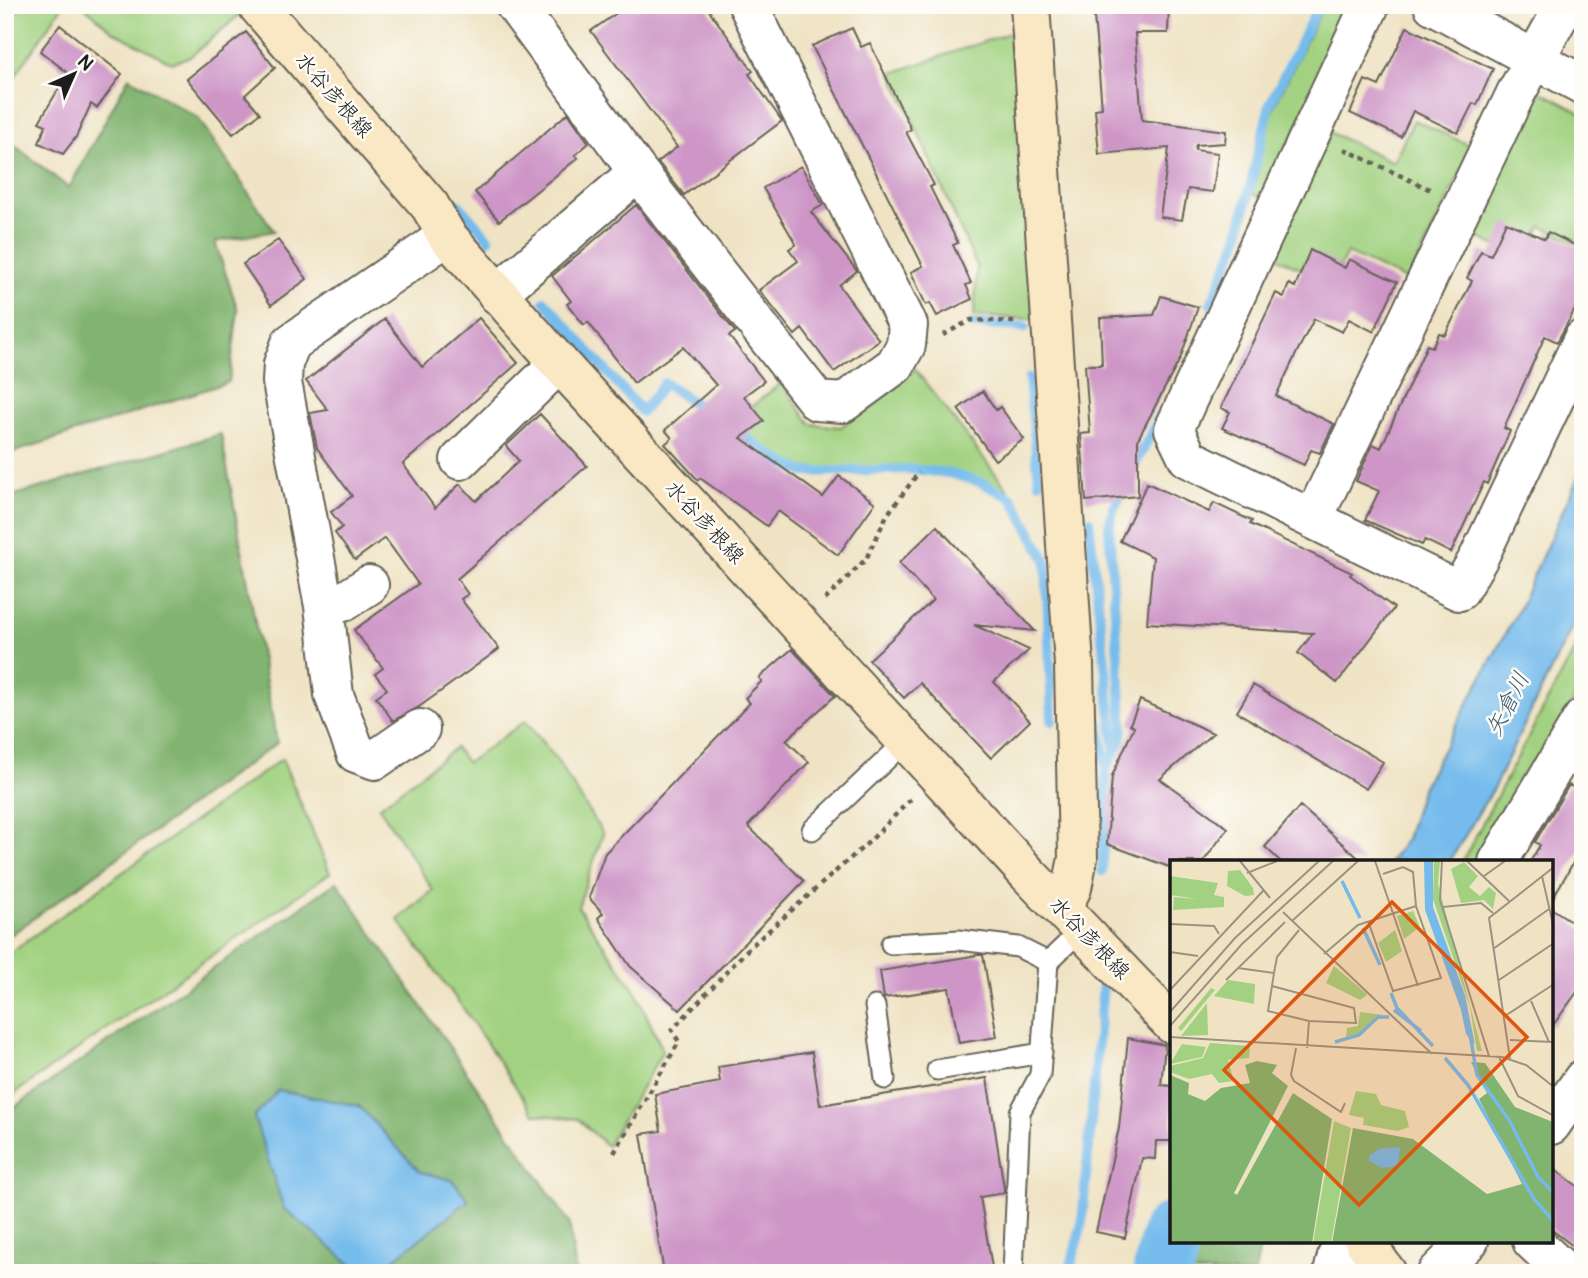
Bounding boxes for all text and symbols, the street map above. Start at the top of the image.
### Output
north arrow [38,38,108,108]
street label: 水谷彦根線 [289,47,378,144]
text: N [72,50,98,76]
street label: 水谷彦根線 [659,475,750,570]
water label: 矢倉川 [1479,667,1536,742]
inset map [1170,860,1553,1243]
street label: 水谷彦根線 [1043,891,1136,985]

